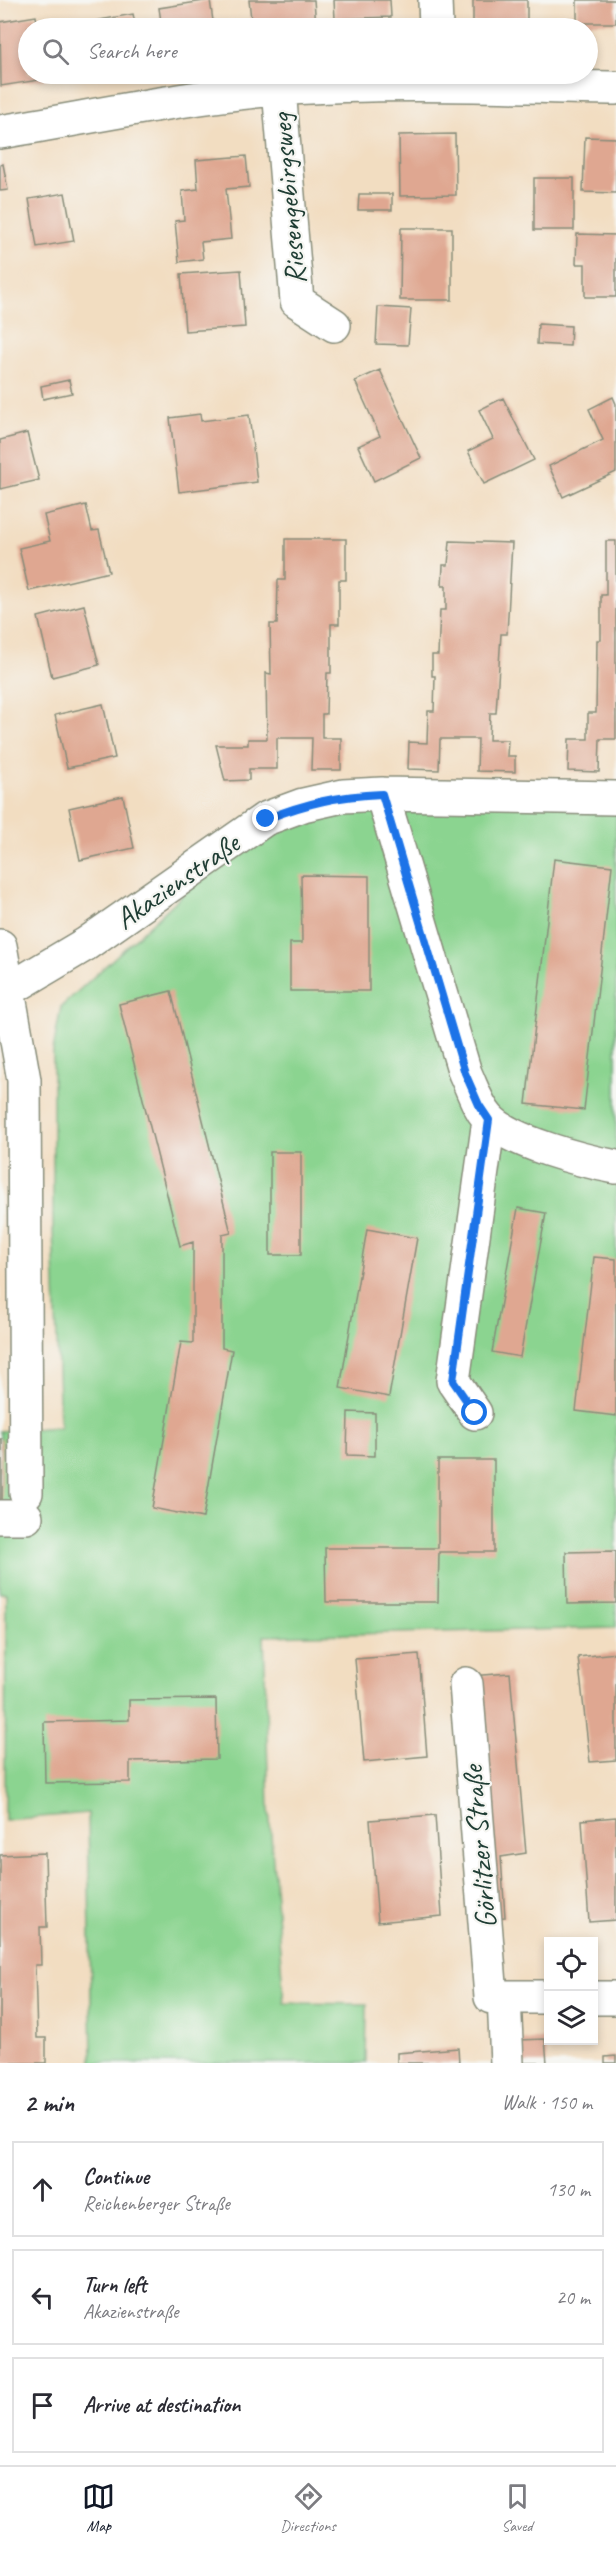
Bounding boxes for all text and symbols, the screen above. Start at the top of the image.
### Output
search box [18,18,598,84]
icon: search [39,35,72,68]
text: Search here [87,37,177,65]
street label: Riesengebirgsweg [261,110,314,286]
route end [252,805,278,831]
street label: Akazienstraße [107,823,248,938]
route start [461,1399,487,1425]
street label: Görlitzer Straße [453,1762,505,1930]
map controls [544,1937,598,2045]
button: locate [544,1937,598,1991]
button: layers [544,1991,598,2045]
text: 2 min [24,2086,74,2119]
text: Walk · 150 m [502,2090,592,2115]
text: Continue [83,2163,149,2191]
icon: ahead [26,2173,59,2206]
text: 130 m [547,2177,590,2202]
text: Reichenberger Straße [83,2191,230,2216]
text: Turn left [83,2271,147,2299]
icon: left [26,2281,59,2314]
text: 20 m [556,2285,590,2310]
text: Akazienstraße [83,2299,178,2324]
icon: arrive [26,2389,59,2422]
text: Arrive at destination [83,2391,240,2419]
tab: Map [82,2480,115,2536]
tab: Directions [280,2480,336,2536]
tab: Saved [501,2480,534,2536]

